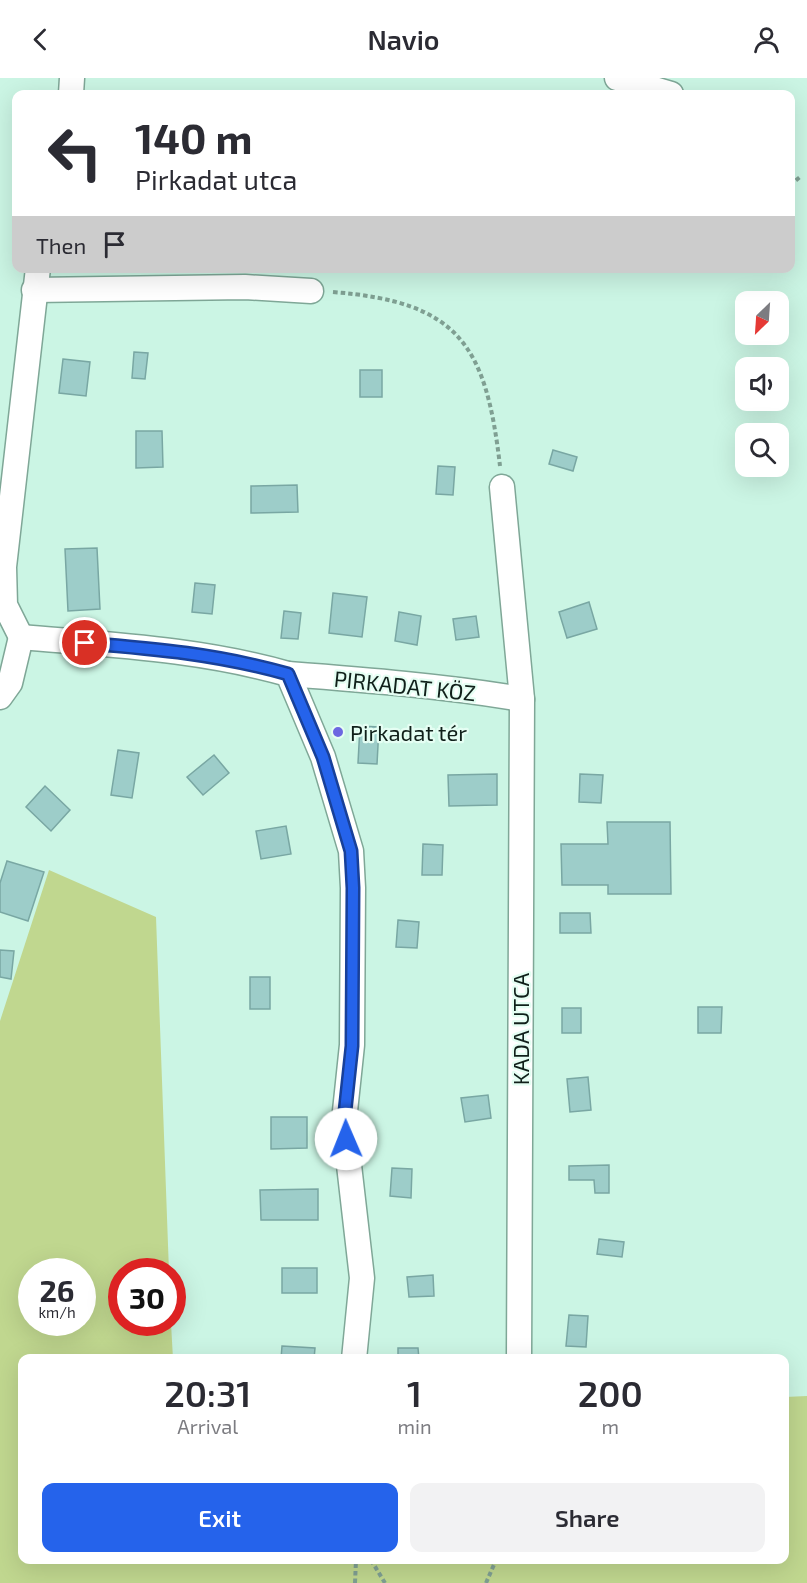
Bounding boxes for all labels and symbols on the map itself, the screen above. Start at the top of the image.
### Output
north arrow [735,291,789,345]
pin [59,617,110,668]
street label: PIRKADAT KÖZ [333,665,477,705]
place label: Pirkadat tér [350,719,467,745]
marker: Pirkadat tér [331,725,345,739]
street label: KADA UTCA [507,972,533,1085]
position arrow [314,1107,378,1171]
speed limit sign: 30 [108,1258,186,1336]

